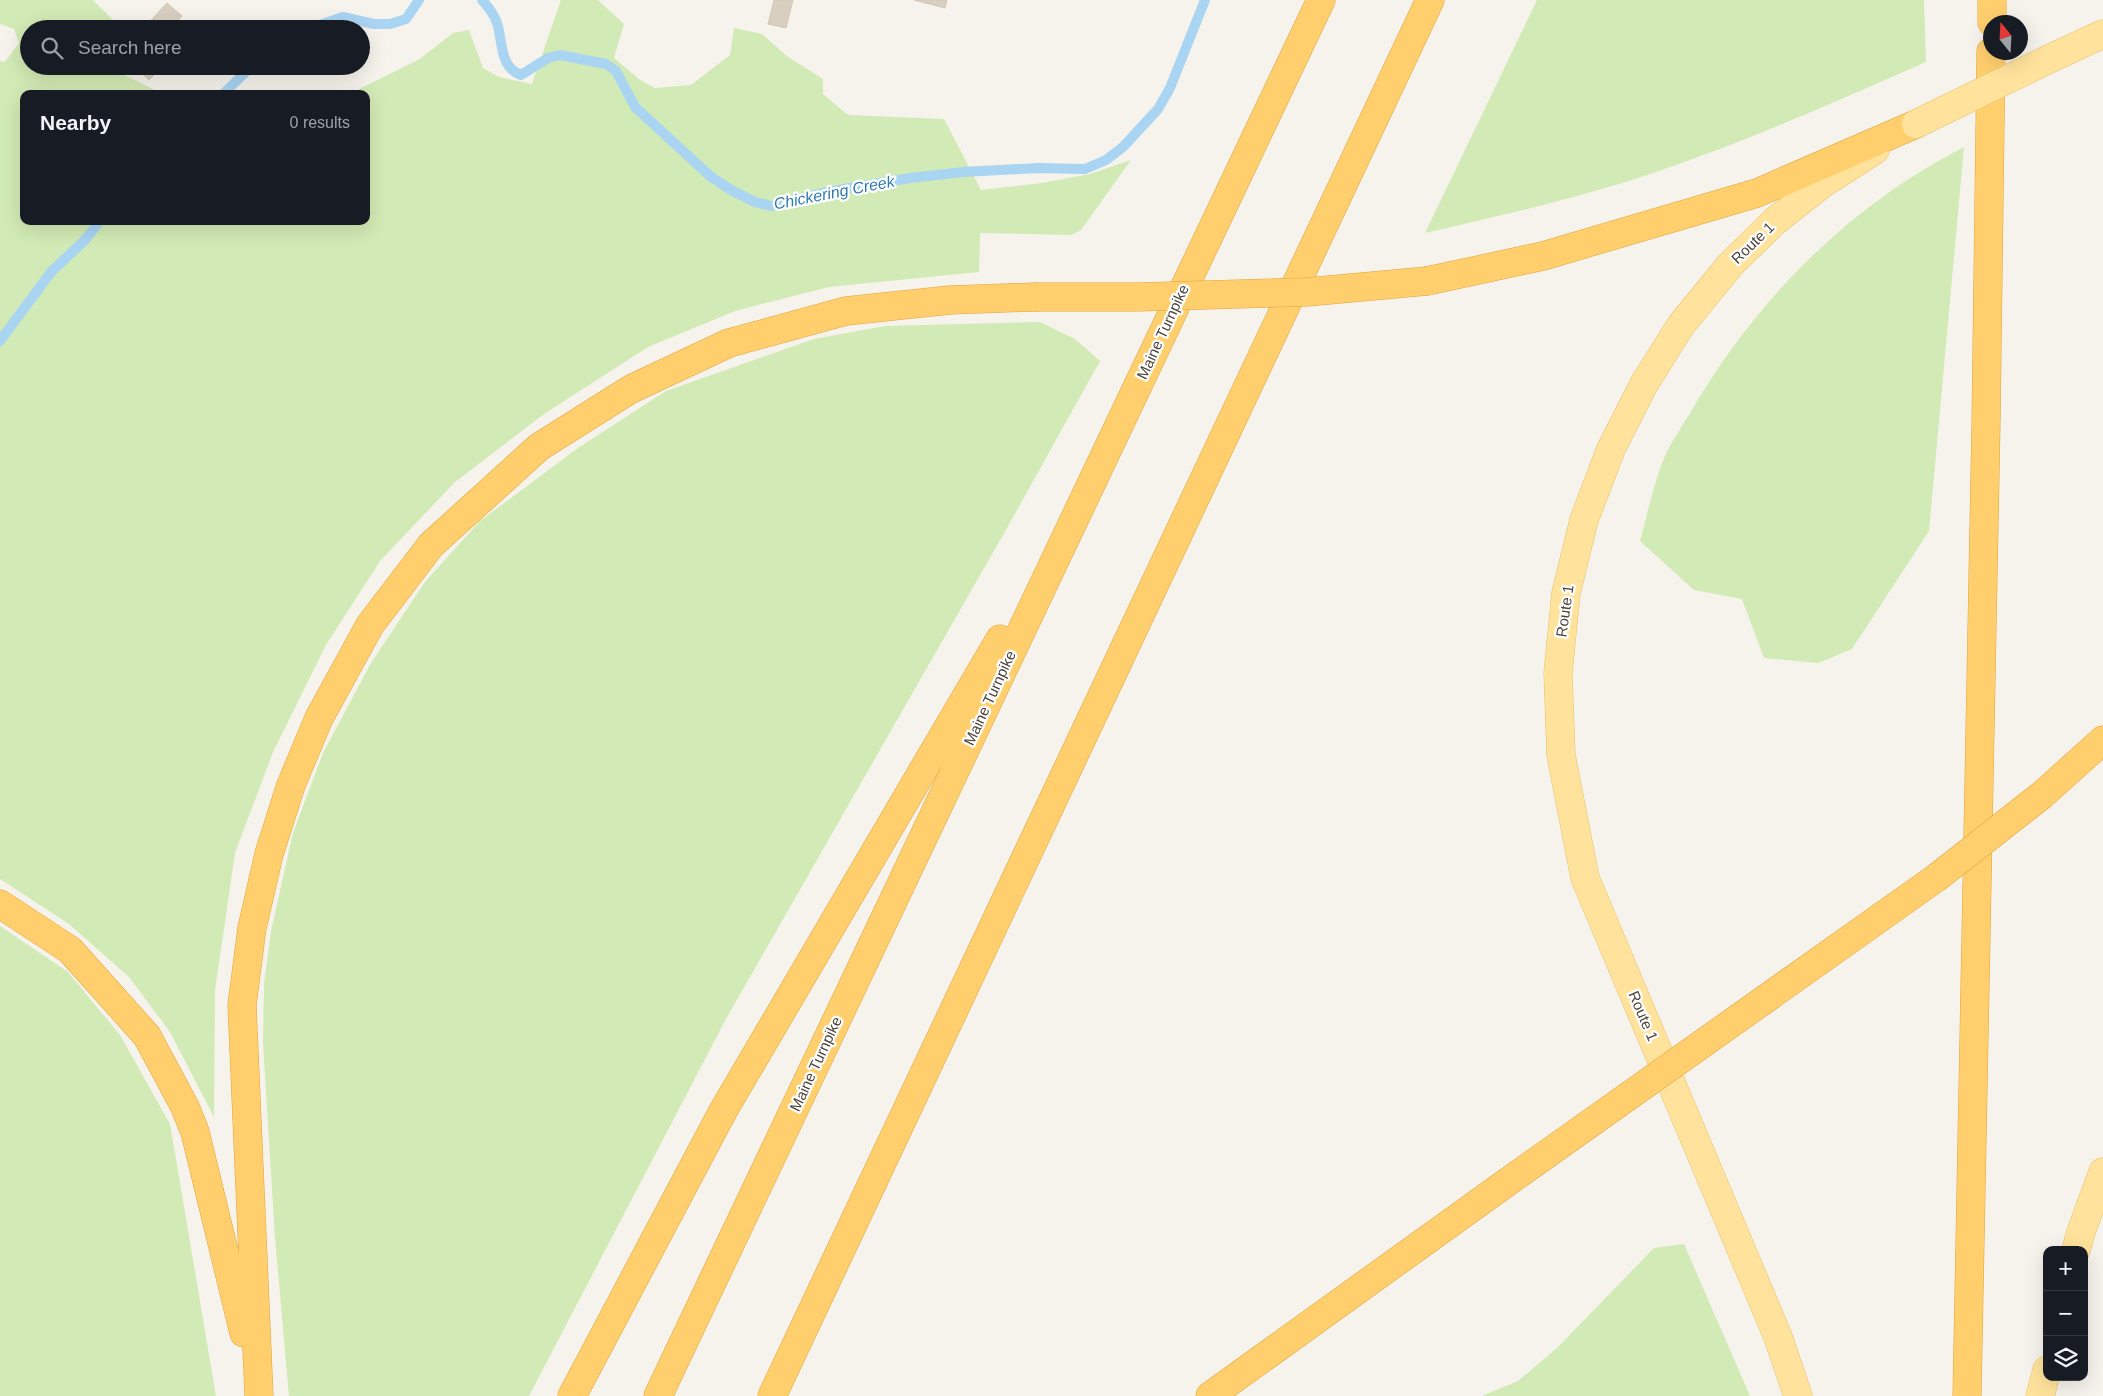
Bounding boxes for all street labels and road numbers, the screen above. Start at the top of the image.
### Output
street label: Route 1 [1728,218,1777,267]
street label: Maine Turnpike [1133,282,1192,382]
street label: Route 1 [1552,584,1577,638]
street label: Maine Turnpike [960,648,1019,748]
street label: Route 1 [1625,988,1662,1043]
street label: Maine Turnpike [786,1014,845,1114]

